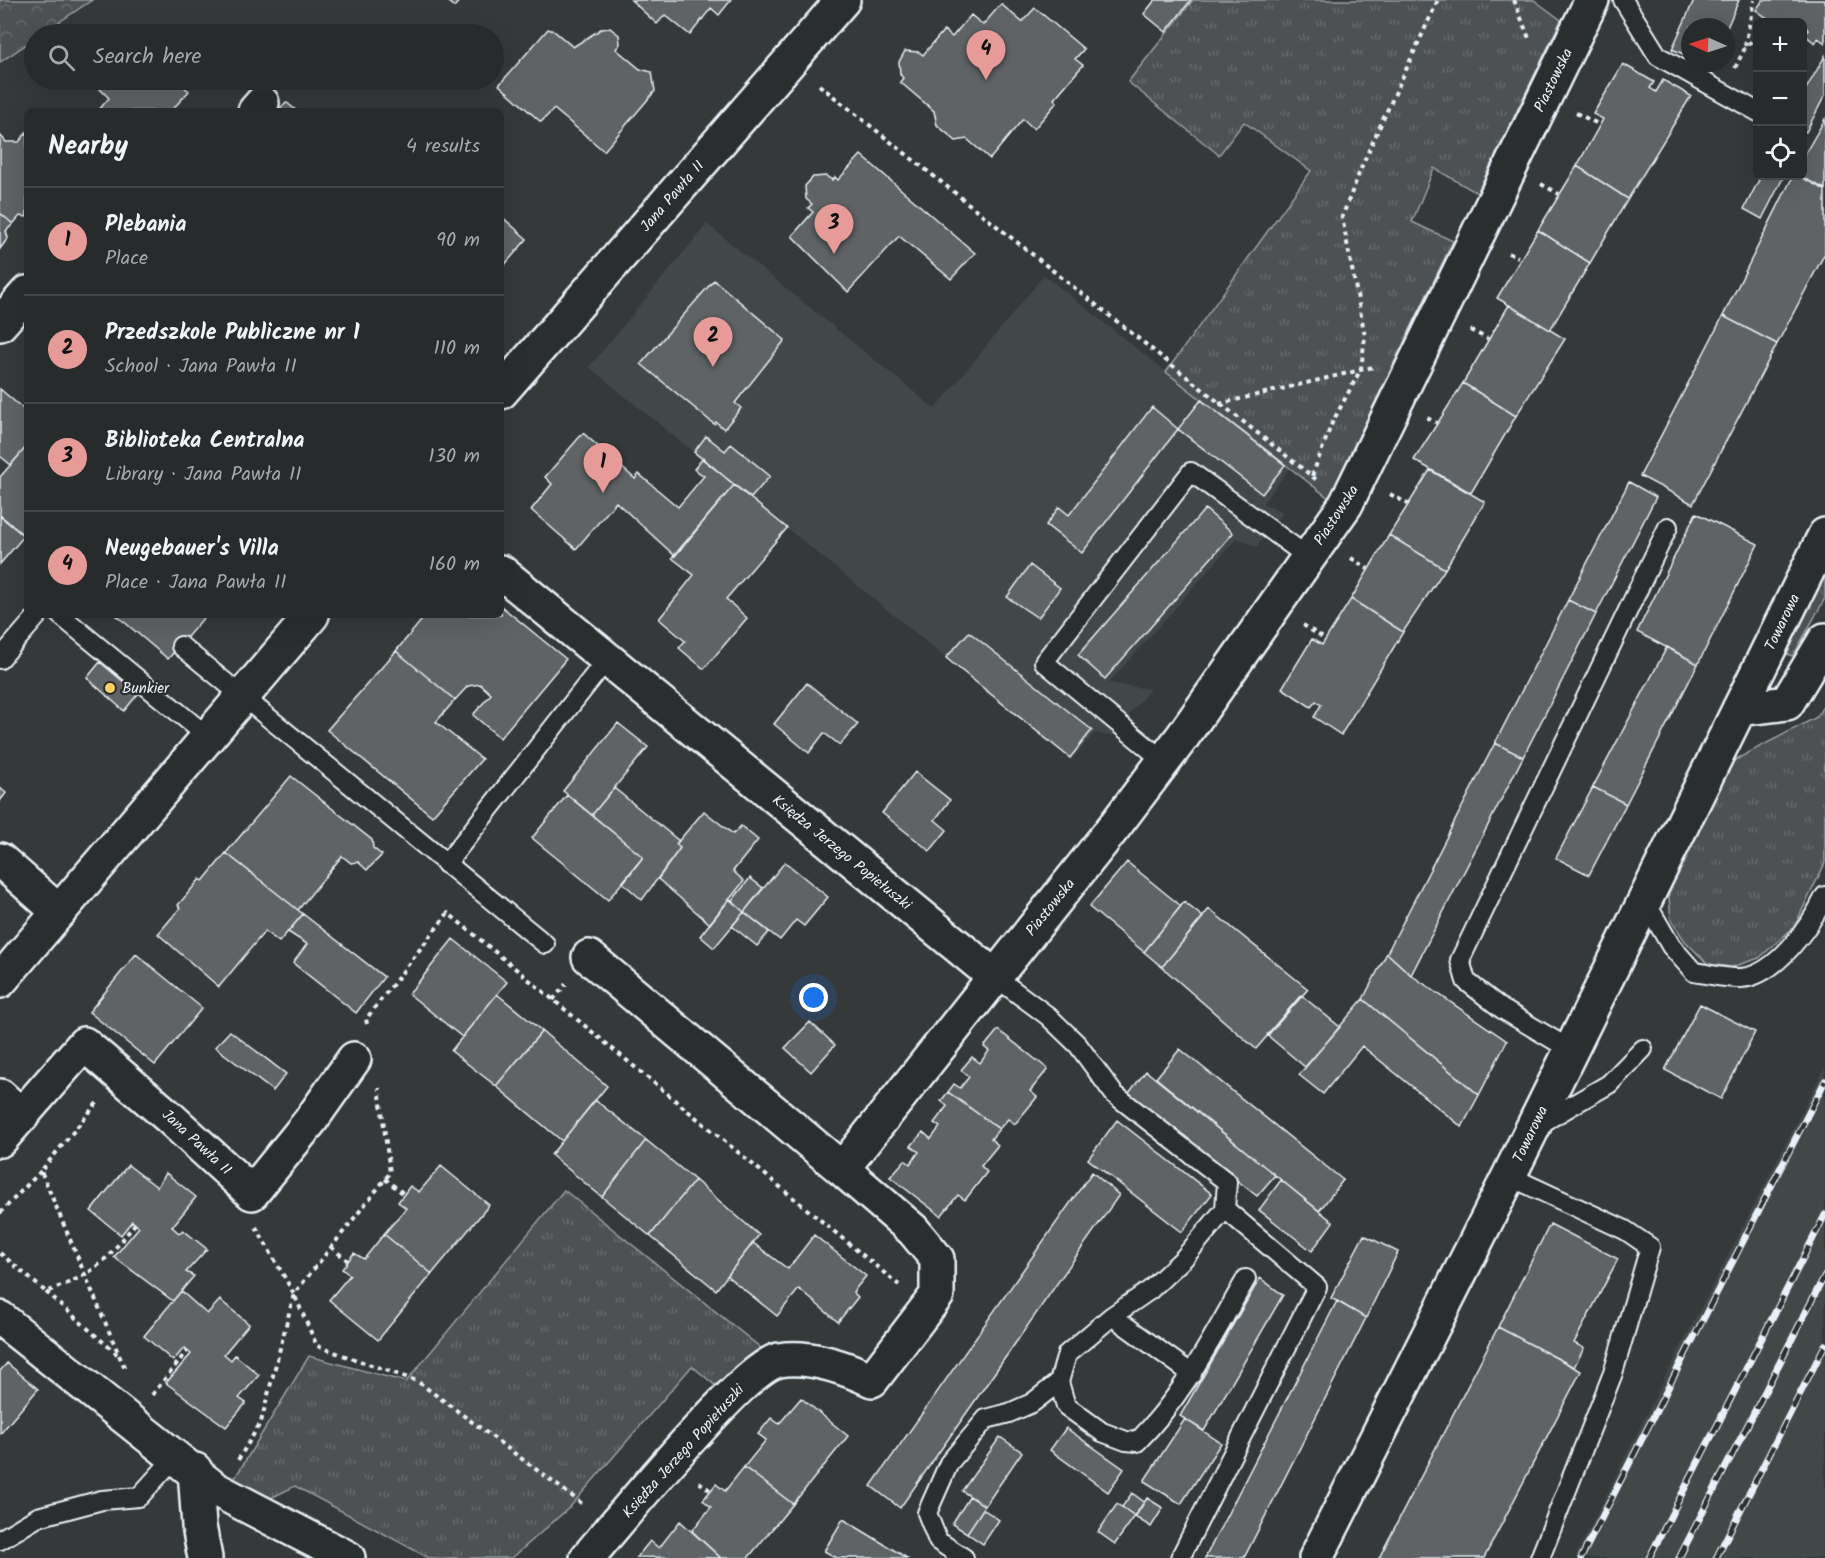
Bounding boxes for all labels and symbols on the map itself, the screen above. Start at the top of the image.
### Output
north arrow [1681,18,1735,72]
pin: 4 [966,31,1006,80]
street label: Piastowska [1528,44,1580,116]
street label: Jana Pawła II [635,155,711,238]
pin: 3 [814,204,854,254]
pin: 2 [694,318,732,367]
pin: 1 [584,444,622,493]
street label: Piastowska [1308,480,1366,551]
street label: Towarowa [1759,590,1807,655]
place label: Bunkier [122,677,170,701]
marker: Bunkier [103,681,117,695]
street label: Księdza Jerzego Popiełuszki [767,789,917,918]
street label: Piastowska [1020,874,1082,942]
your location [799,983,828,1012]
street label: Towarowa [1507,1102,1555,1167]
street label: Jana Pawła II [156,1104,237,1182]
street label: Księdza Jerzego Popiełuszki [617,1378,752,1524]

